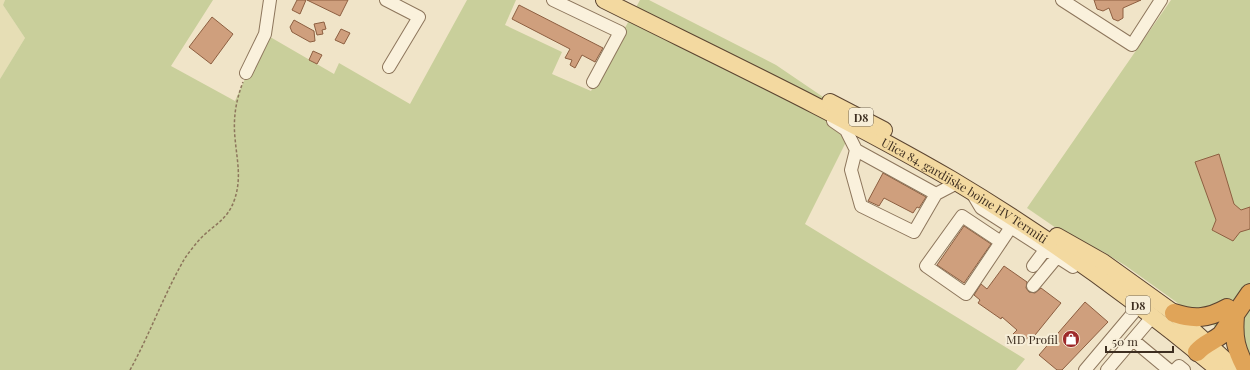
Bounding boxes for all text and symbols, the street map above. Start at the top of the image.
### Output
road number: D8 [849,108,873,126]
street label: Ulica 84. gardijske bojne HV Termiti [879,134,1051,247]
road number: D8 [1126,296,1150,314]
scale bar [1106,328,1173,354]
shop icon: MD Profil [1061,329,1081,349]
place label: MD Profil [1006,331,1059,347]
text: 50 m [1112,333,1138,349]

